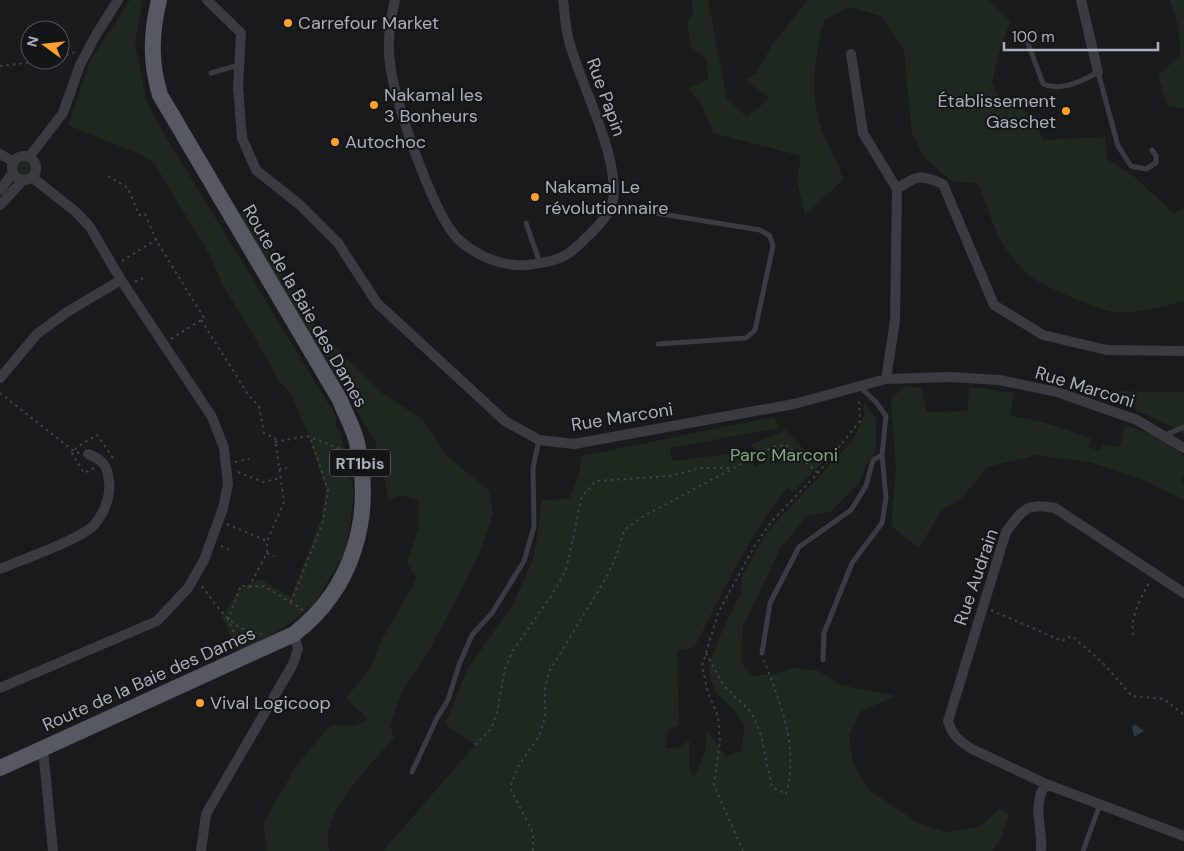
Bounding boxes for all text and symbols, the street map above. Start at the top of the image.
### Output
place label: Carrefour Market [298,11,439,35]
marker: Carrefour Market [282,17,294,29]
north arrow [20,20,70,70]
scale bar [1004,20,1158,52]
text: 100 m [1012,27,1055,47]
text: N [22,34,42,49]
street label: Rue Papin [581,54,631,140]
place label: Nakamal les 3 Bonheurs [384,83,483,128]
place label: Établissement Gaschet [937,89,1056,134]
marker: Nakamal les 3 Bonheurs [368,99,380,111]
marker: Établissement Gaschet [1060,105,1072,117]
place label: Autochoc [345,130,426,154]
marker: Autochoc [329,136,341,148]
place label: Nakamal Le révolutionnaire [545,175,669,220]
marker: Nakamal Le révolutionnaire [529,191,541,203]
street label: Route de la Baie des Dames [237,200,373,412]
street label: Rue Marconi [1032,360,1138,414]
street label: Rue Marconi [569,397,675,437]
park label: Parc Marconi [730,443,838,467]
road number: RT1bis [330,449,390,476]
street label: Rue Audrain [948,526,1004,628]
street label: Route de la Baie des Dames [39,621,259,737]
place label: Vival Logicoop [210,691,331,715]
marker: Vival Logicoop [194,697,206,709]

